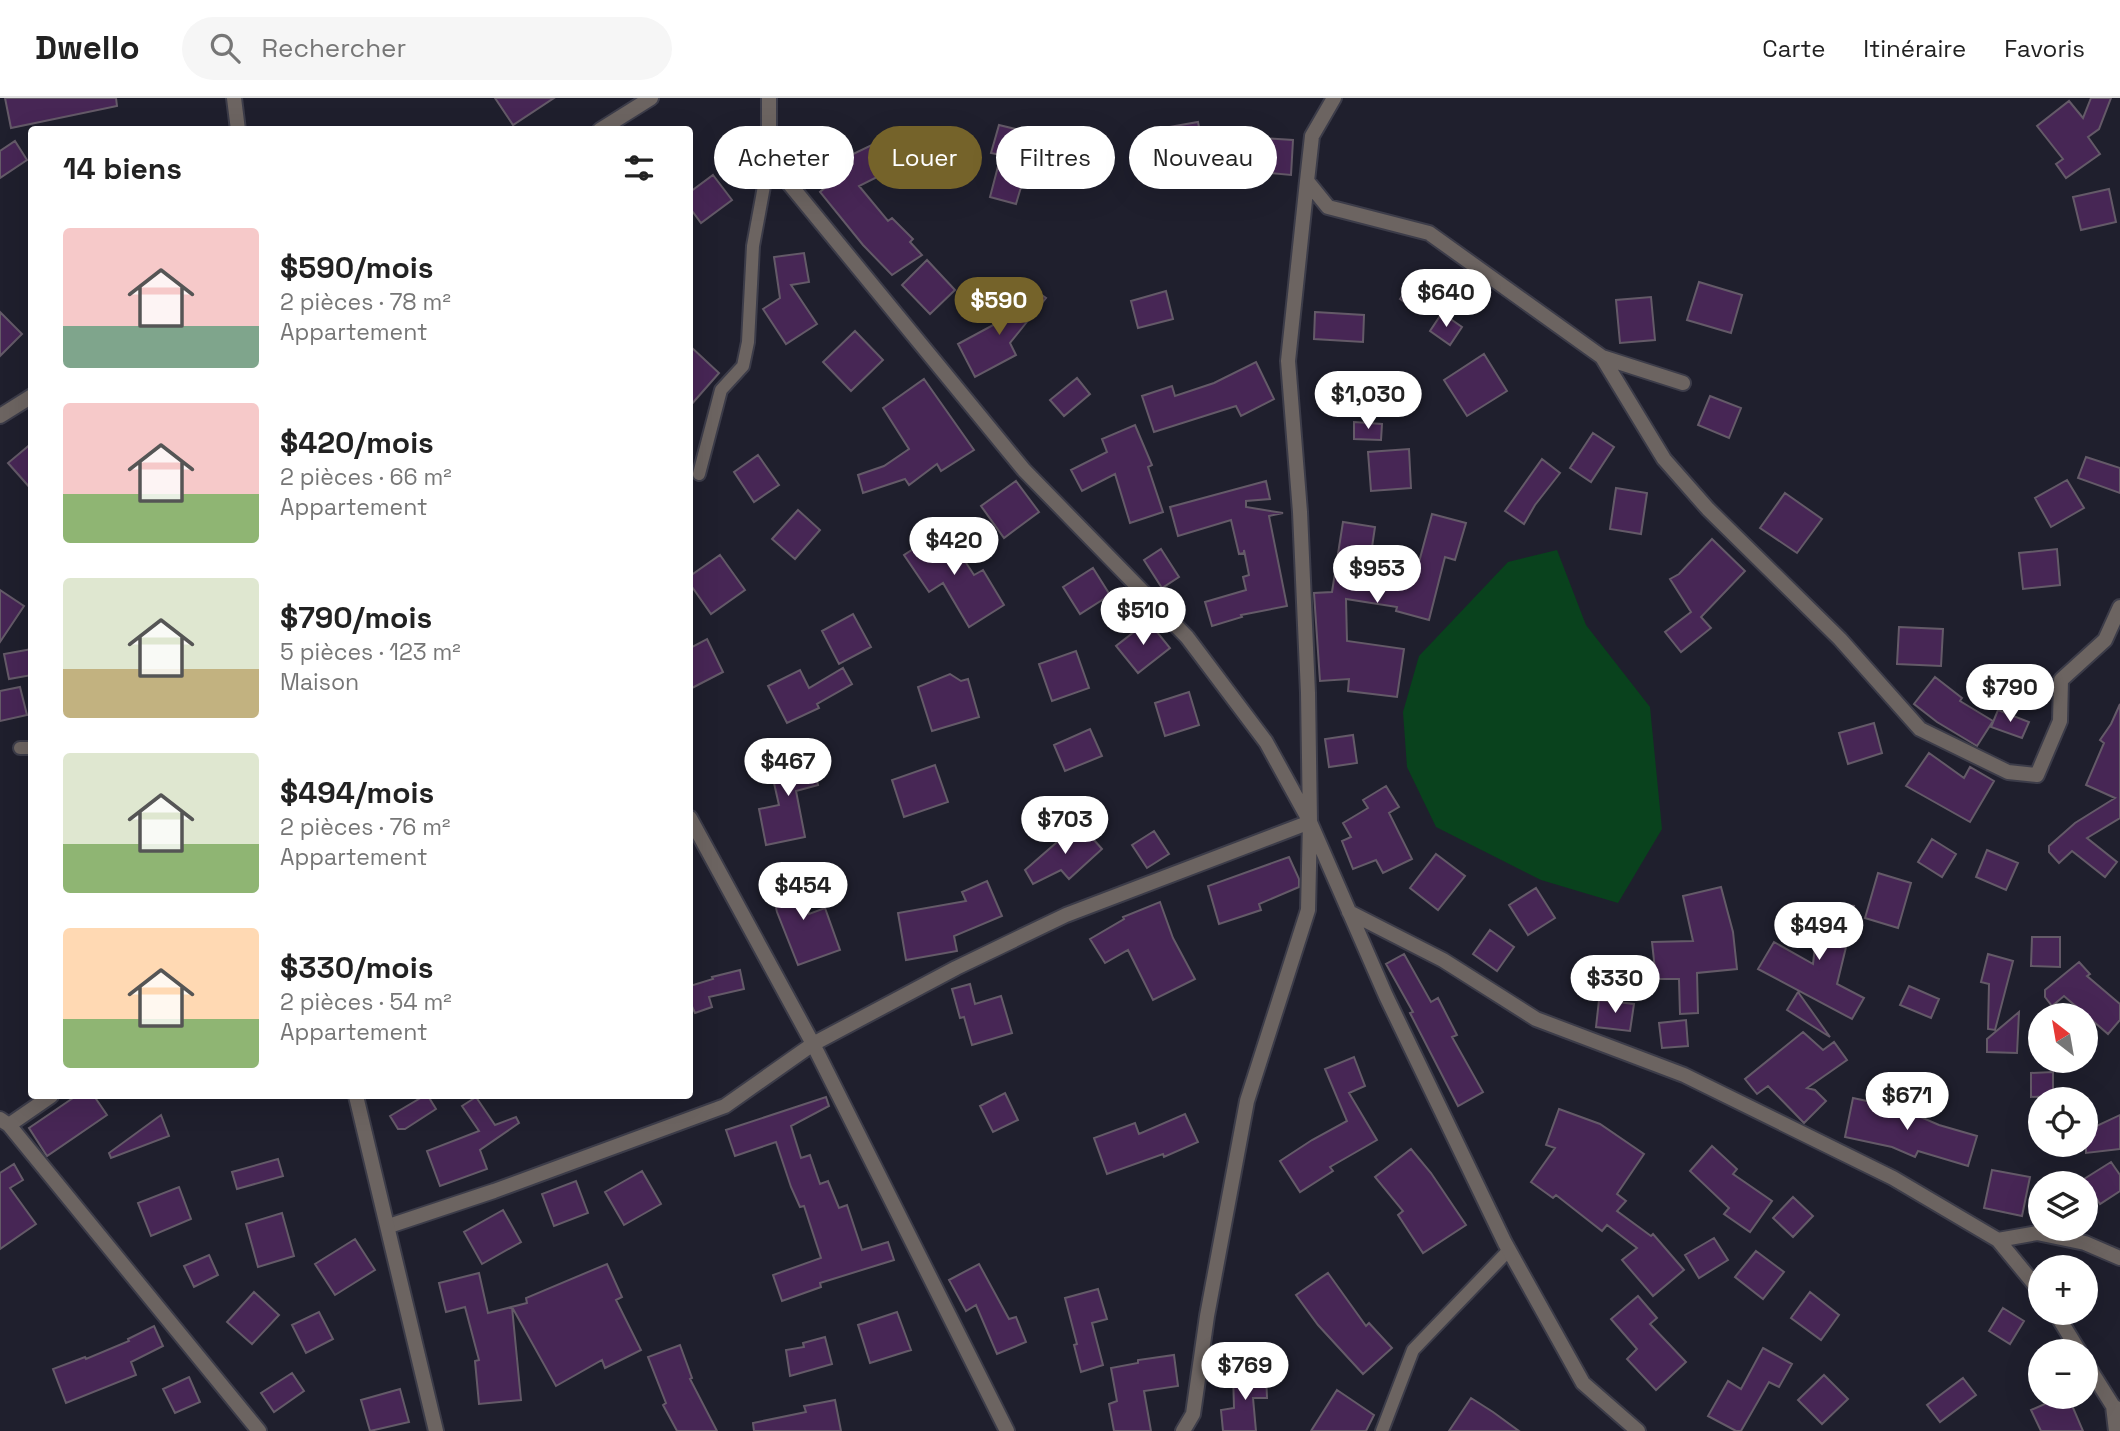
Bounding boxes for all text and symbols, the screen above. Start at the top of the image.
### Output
search box [182,17,672,80]
text: Dwello [35,27,140,69]
icon: search [206,29,244,67]
text: Rechercher [262,31,406,65]
text: Carte [1762,33,1825,64]
text: Itinéraire [1863,33,1966,64]
text: Favoris [2004,33,2085,64]
chip: Acheter [714,126,854,189]
chip: Louer [868,126,982,189]
chip: Filtres [996,126,1115,189]
chip: Nouveau [1129,126,1277,189]
text: 14 biens [63,149,182,188]
icon: filters [620,149,658,187]
text: $590/mois [280,248,433,287]
icon: home [119,256,203,340]
pin: $640 [1405,270,1487,329]
text: $640 [1417,277,1475,307]
pin: $590 [958,278,1040,337]
text: $590 [971,285,1027,315]
text: 2 pièces · 78 m² [280,287,451,317]
text: Appartement [280,317,428,347]
pin: $1,030 [1311,372,1425,431]
text: $1,030 [1331,379,1405,409]
text: $420/mois [280,423,434,462]
icon: home [119,431,203,515]
text: 2 pièces · 66 m² [280,462,452,492]
text: Appartement [280,492,428,522]
pin: $420 [913,518,995,577]
text: $420 [925,525,983,555]
pin: $953 [1336,546,1418,605]
text: $953 [1349,553,1405,583]
pin: $510 [1102,588,1184,647]
text: $510 [1117,595,1169,625]
text: $790/mois [280,598,432,637]
icon: home [119,606,203,690]
text: 5 pièces · 123 m² [280,637,461,667]
pin: $790 [1969,664,2051,724]
text: Maison [280,667,359,697]
text: $790 [1982,672,2038,702]
pin: $467 [747,738,829,798]
text: $467 [760,746,816,776]
text: $494/mois [280,773,434,812]
icon: home [119,781,203,865]
pin: $703 [1024,796,1106,856]
text: $703 [1037,804,1093,834]
text: 2 pièces · 76 m² [280,812,450,842]
text: Appartement [280,842,428,872]
pin: $454 [762,862,844,922]
text: $454 [775,870,832,900]
pin: $494 [1778,902,1860,962]
text: $494 [1790,910,1848,940]
text: $330/mois [280,948,433,987]
icon: home [119,956,203,1040]
pin: $330 [1574,956,1656,1015]
text: $330 [1587,963,1643,993]
text: 2 pièces · 54 m² [280,987,452,1017]
north arrow [2028,1003,2098,1073]
map controls [2028,1003,2098,1409]
text: Appartement [280,1017,428,1047]
pin: $671 [1866,1072,1948,1132]
text: $671 [1882,1080,1932,1110]
button: locate [2028,1087,2098,1157]
button: layers [2028,1171,2098,1241]
button: + [2028,1255,2098,1325]
button: − [2028,1339,2098,1409]
pin: $769 [1204,1342,1286,1402]
text: $769 [1217,1350,1273,1380]

